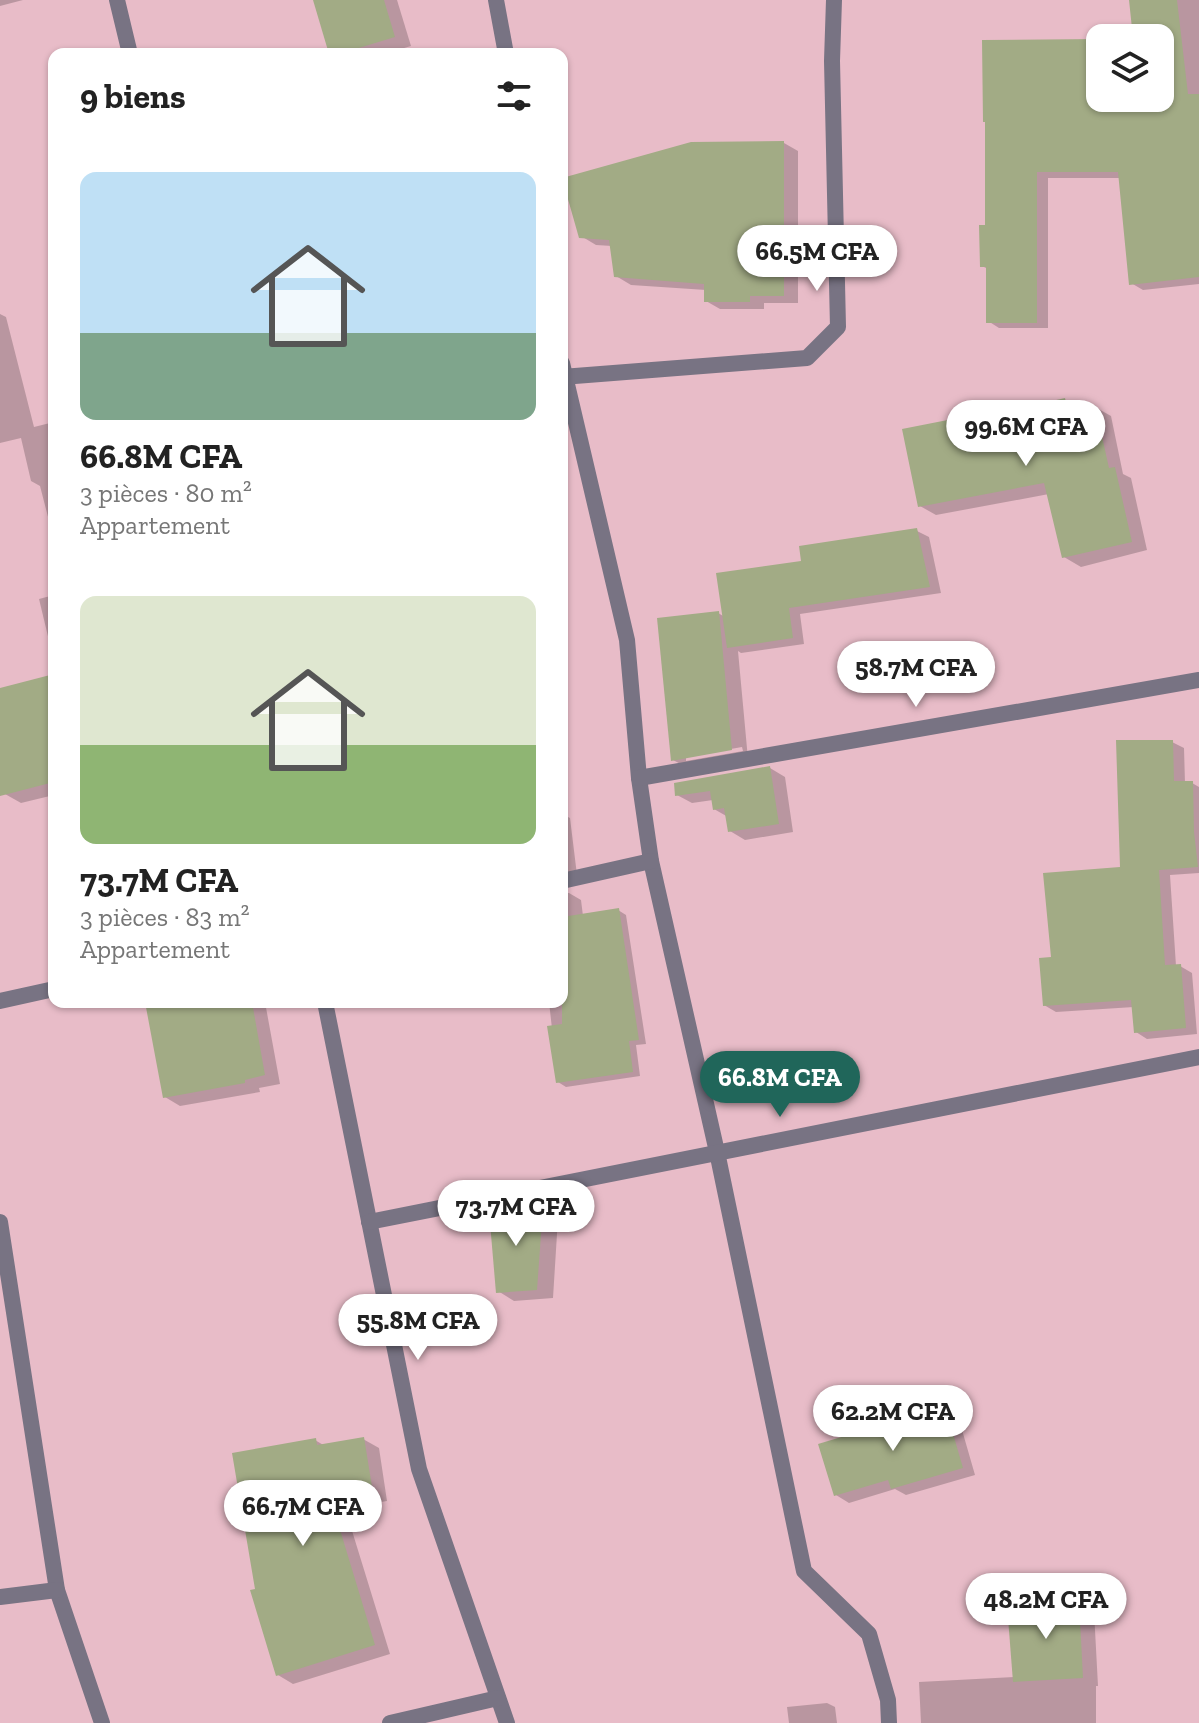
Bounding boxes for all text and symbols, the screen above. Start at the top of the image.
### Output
map controls [1086,24,1174,112]
button: layers [1086,24,1174,112]
icon: filters [492,74,536,118]
text: 9 biens [80,76,186,117]
icon: home [236,224,380,368]
pin: 66.5M CFA [725,225,909,293]
text: 66.5M CFA [755,235,879,267]
pin: 99.6M CFA [934,400,1118,468]
text: 99.6M CFA [964,410,1088,442]
text: 66.8M CFA [80,436,242,477]
text: 3 pièces · 80 m² [80,477,252,509]
text: Appartement [80,509,230,541]
pin: 58.7M CFA [824,641,1008,709]
icon: home [236,648,380,792]
text: 58.7M CFA [855,651,977,683]
text: 73.7M CFA [80,860,238,901]
text: 3 pièces · 83 m² [80,901,250,933]
text: Appartement [80,933,230,965]
pin: 66.8M CFA [688,1051,872,1119]
text: 66.8M CFA [718,1061,842,1093]
pin: 73.7M CFA [424,1180,608,1248]
text: 73.7M CFA [456,1190,576,1222]
pin: 55.8M CFA [326,1294,510,1362]
text: 55.8M CFA [356,1304,480,1336]
pin: 62.2M CFA [801,1385,985,1453]
text: 62.2M CFA [831,1395,955,1427]
pin: 66.7M CFA [211,1480,395,1548]
text: 66.7M CFA [242,1490,364,1522]
pin: 48.2M CFA [954,1573,1138,1641]
text: 48.2M CFA [984,1583,1108,1615]

